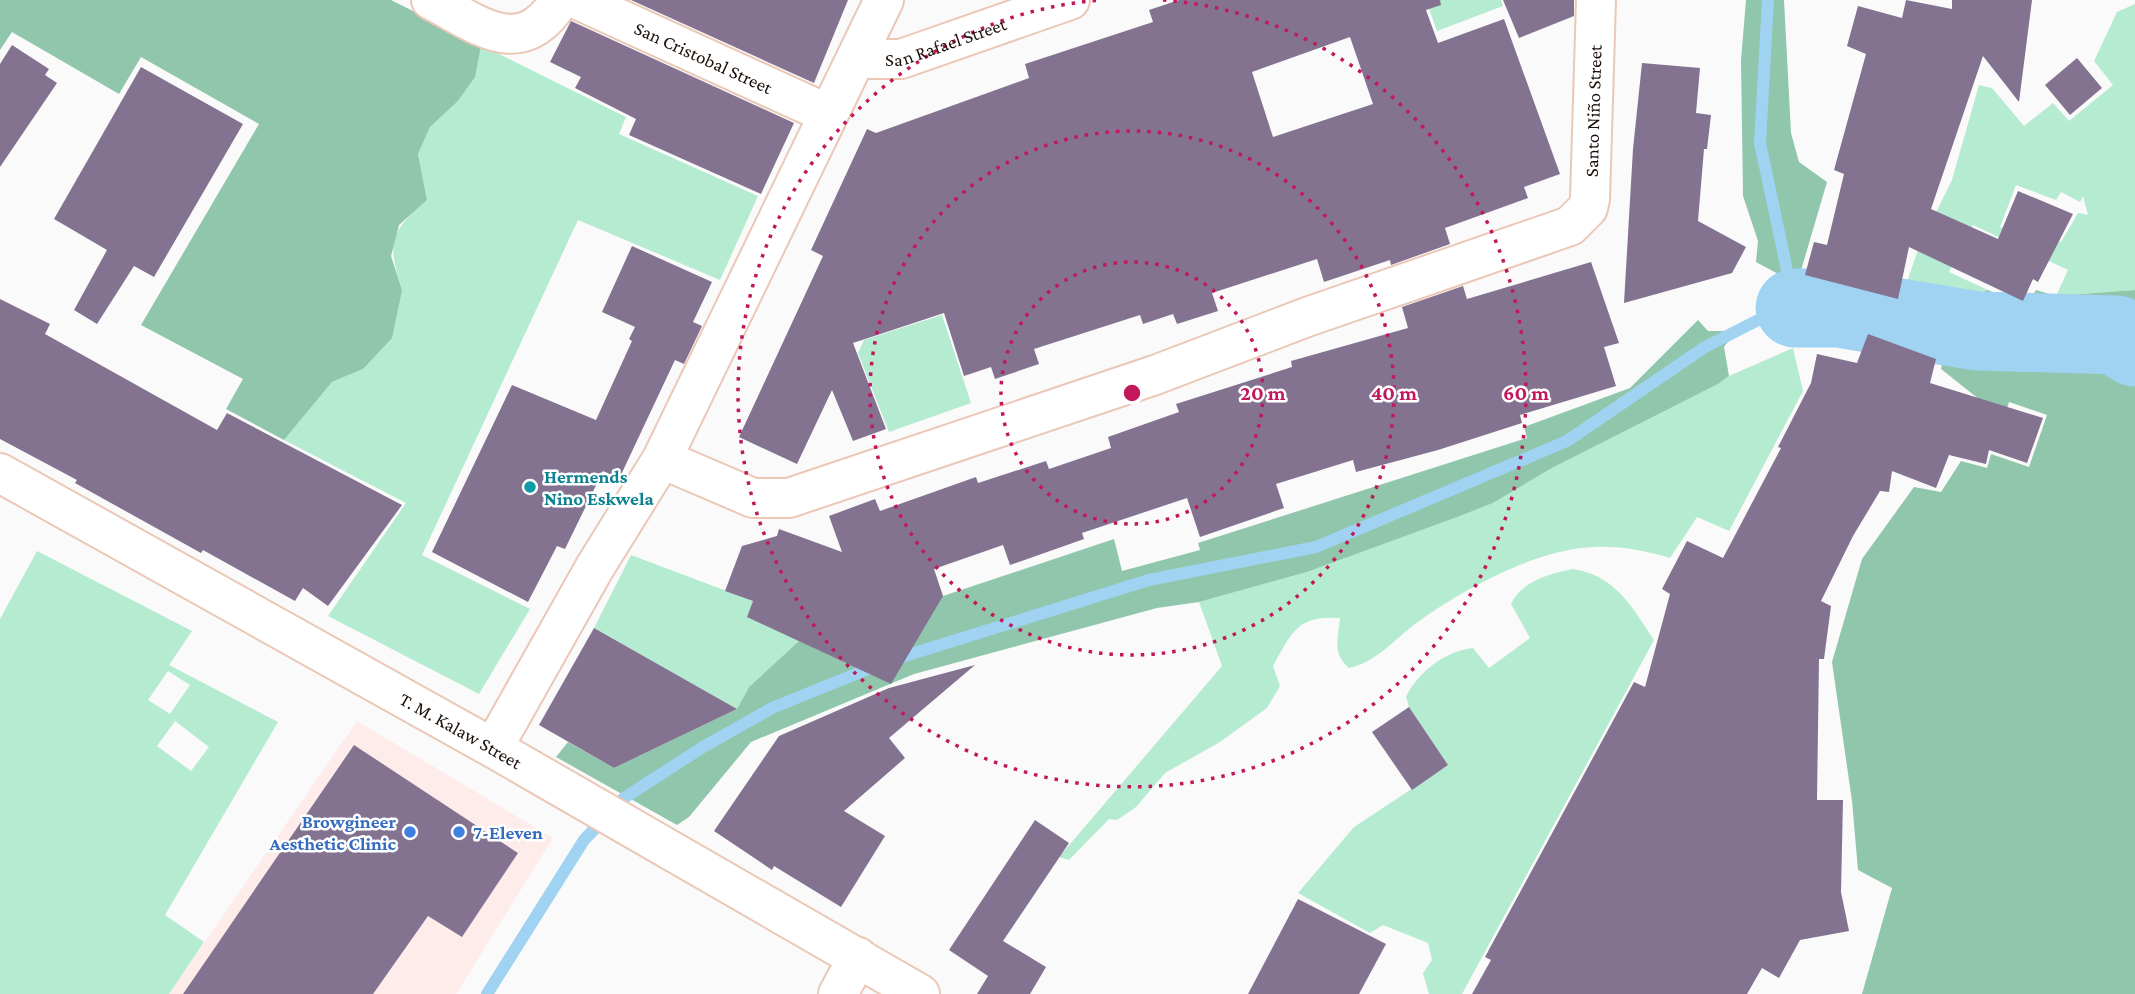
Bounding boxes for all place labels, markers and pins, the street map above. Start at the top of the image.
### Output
centre of rings [1120,381,1144,405]
place label: Hermends Nino Eskwela [544,466,654,509]
marker: Hermends Nino Eskwela [522,479,538,495]
place label: Browgineer Aesthetic Clinic [268,811,396,854]
place label: 7-Eleven [473,822,543,843]
marker: Browgineer Aesthetic Clinic [402,824,418,840]
marker: 7-Eleven [451,824,467,840]

